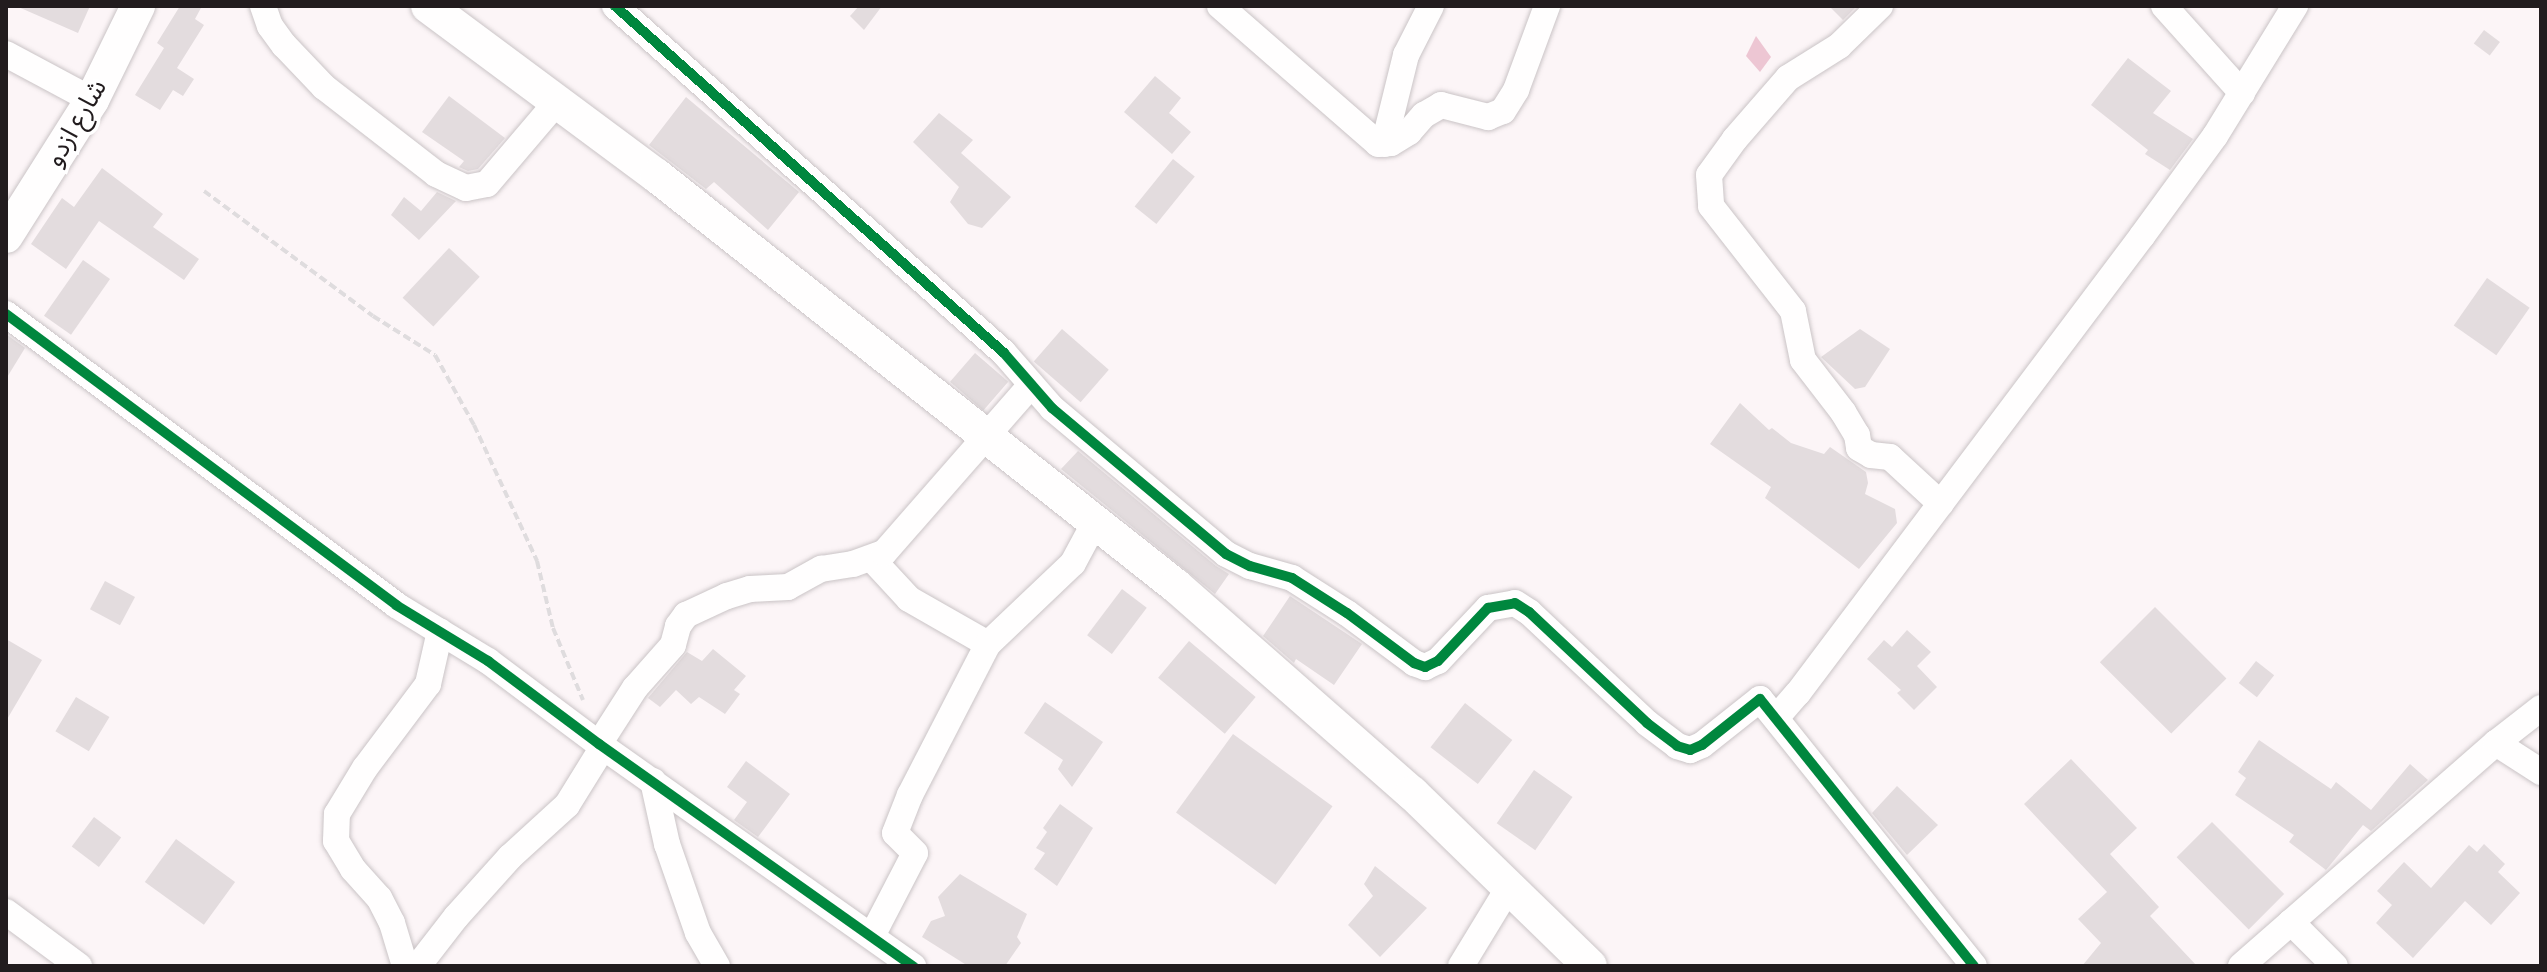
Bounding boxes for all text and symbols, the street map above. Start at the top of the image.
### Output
street label: شارع ازدو [39,74,113,172]

